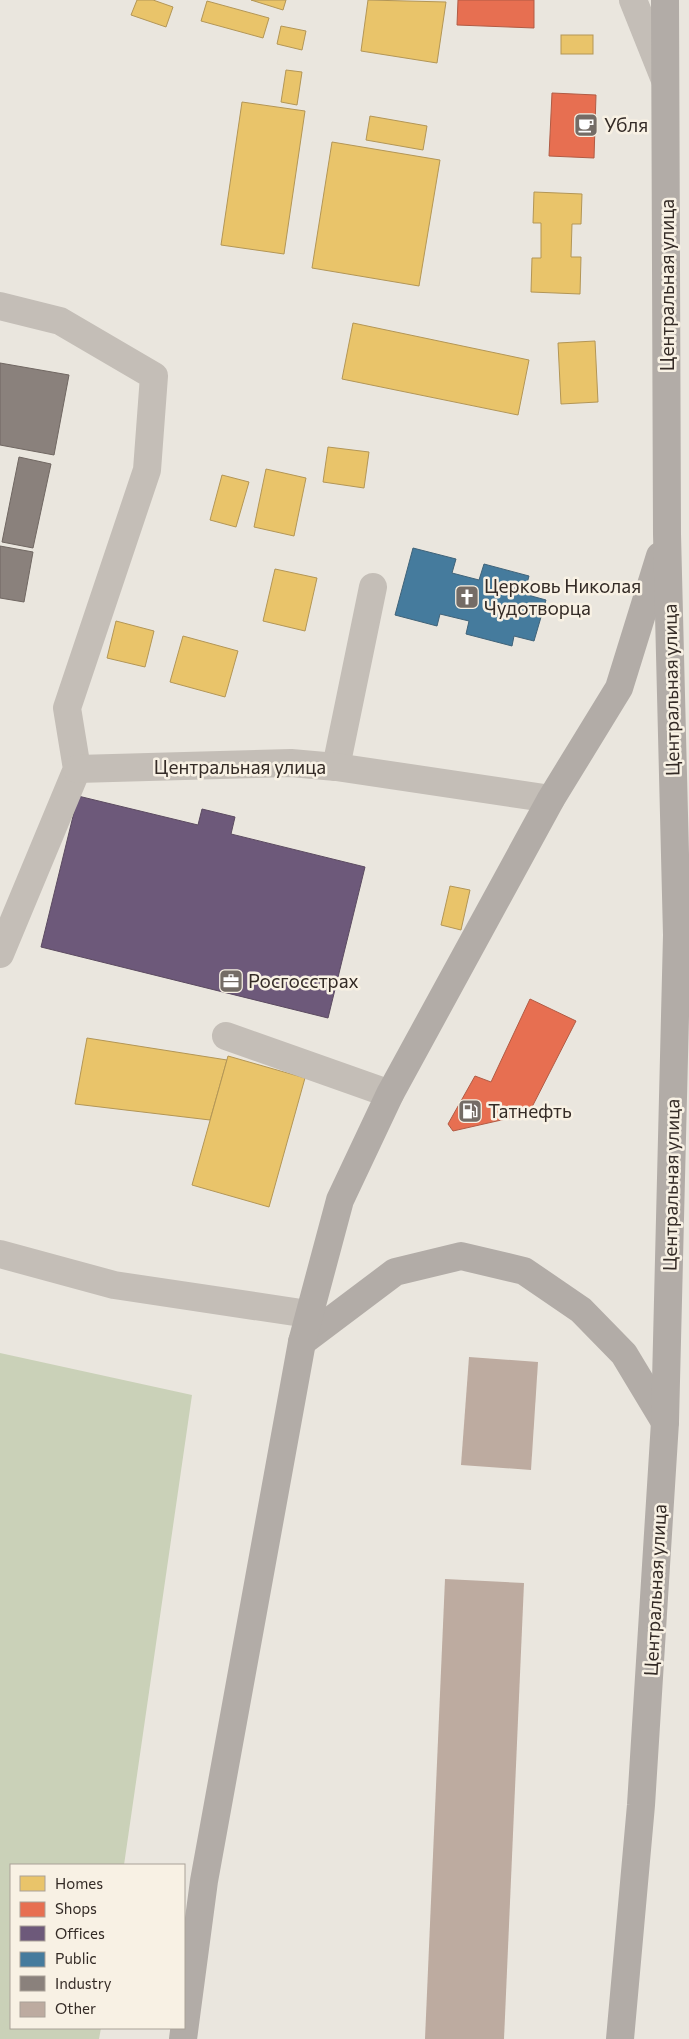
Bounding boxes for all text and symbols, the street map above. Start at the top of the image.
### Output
cafe icon: Убля [573,112,599,138]
place label: Убля [604,113,648,136]
street label: Центральная улица [655,199,678,371]
place label: Церковь Николая Чудотворца [484,574,641,619]
church icon: Церковь Николая Чудотворца [454,584,480,610]
street label: Центральная улица [657,604,684,776]
street label: Центральная улица [154,755,326,778]
office icon: Росгосстрах [218,968,244,994]
place label: Росгосстрах [248,969,359,992]
fuel station icon: Татнефть [457,1098,483,1124]
place label: Татнефть [488,1099,572,1122]
street label: Центральная улица [657,1099,684,1271]
street label: Центральная улица [639,1503,670,1677]
legend [10,1864,185,2029]
text: Homes [55,1874,103,1892]
text: Shops [55,1899,97,1917]
text: Offices [55,1924,105,1942]
text: Public [55,1949,97,1967]
text: Industry [55,1974,112,1992]
text: Other [55,1999,96,2017]

